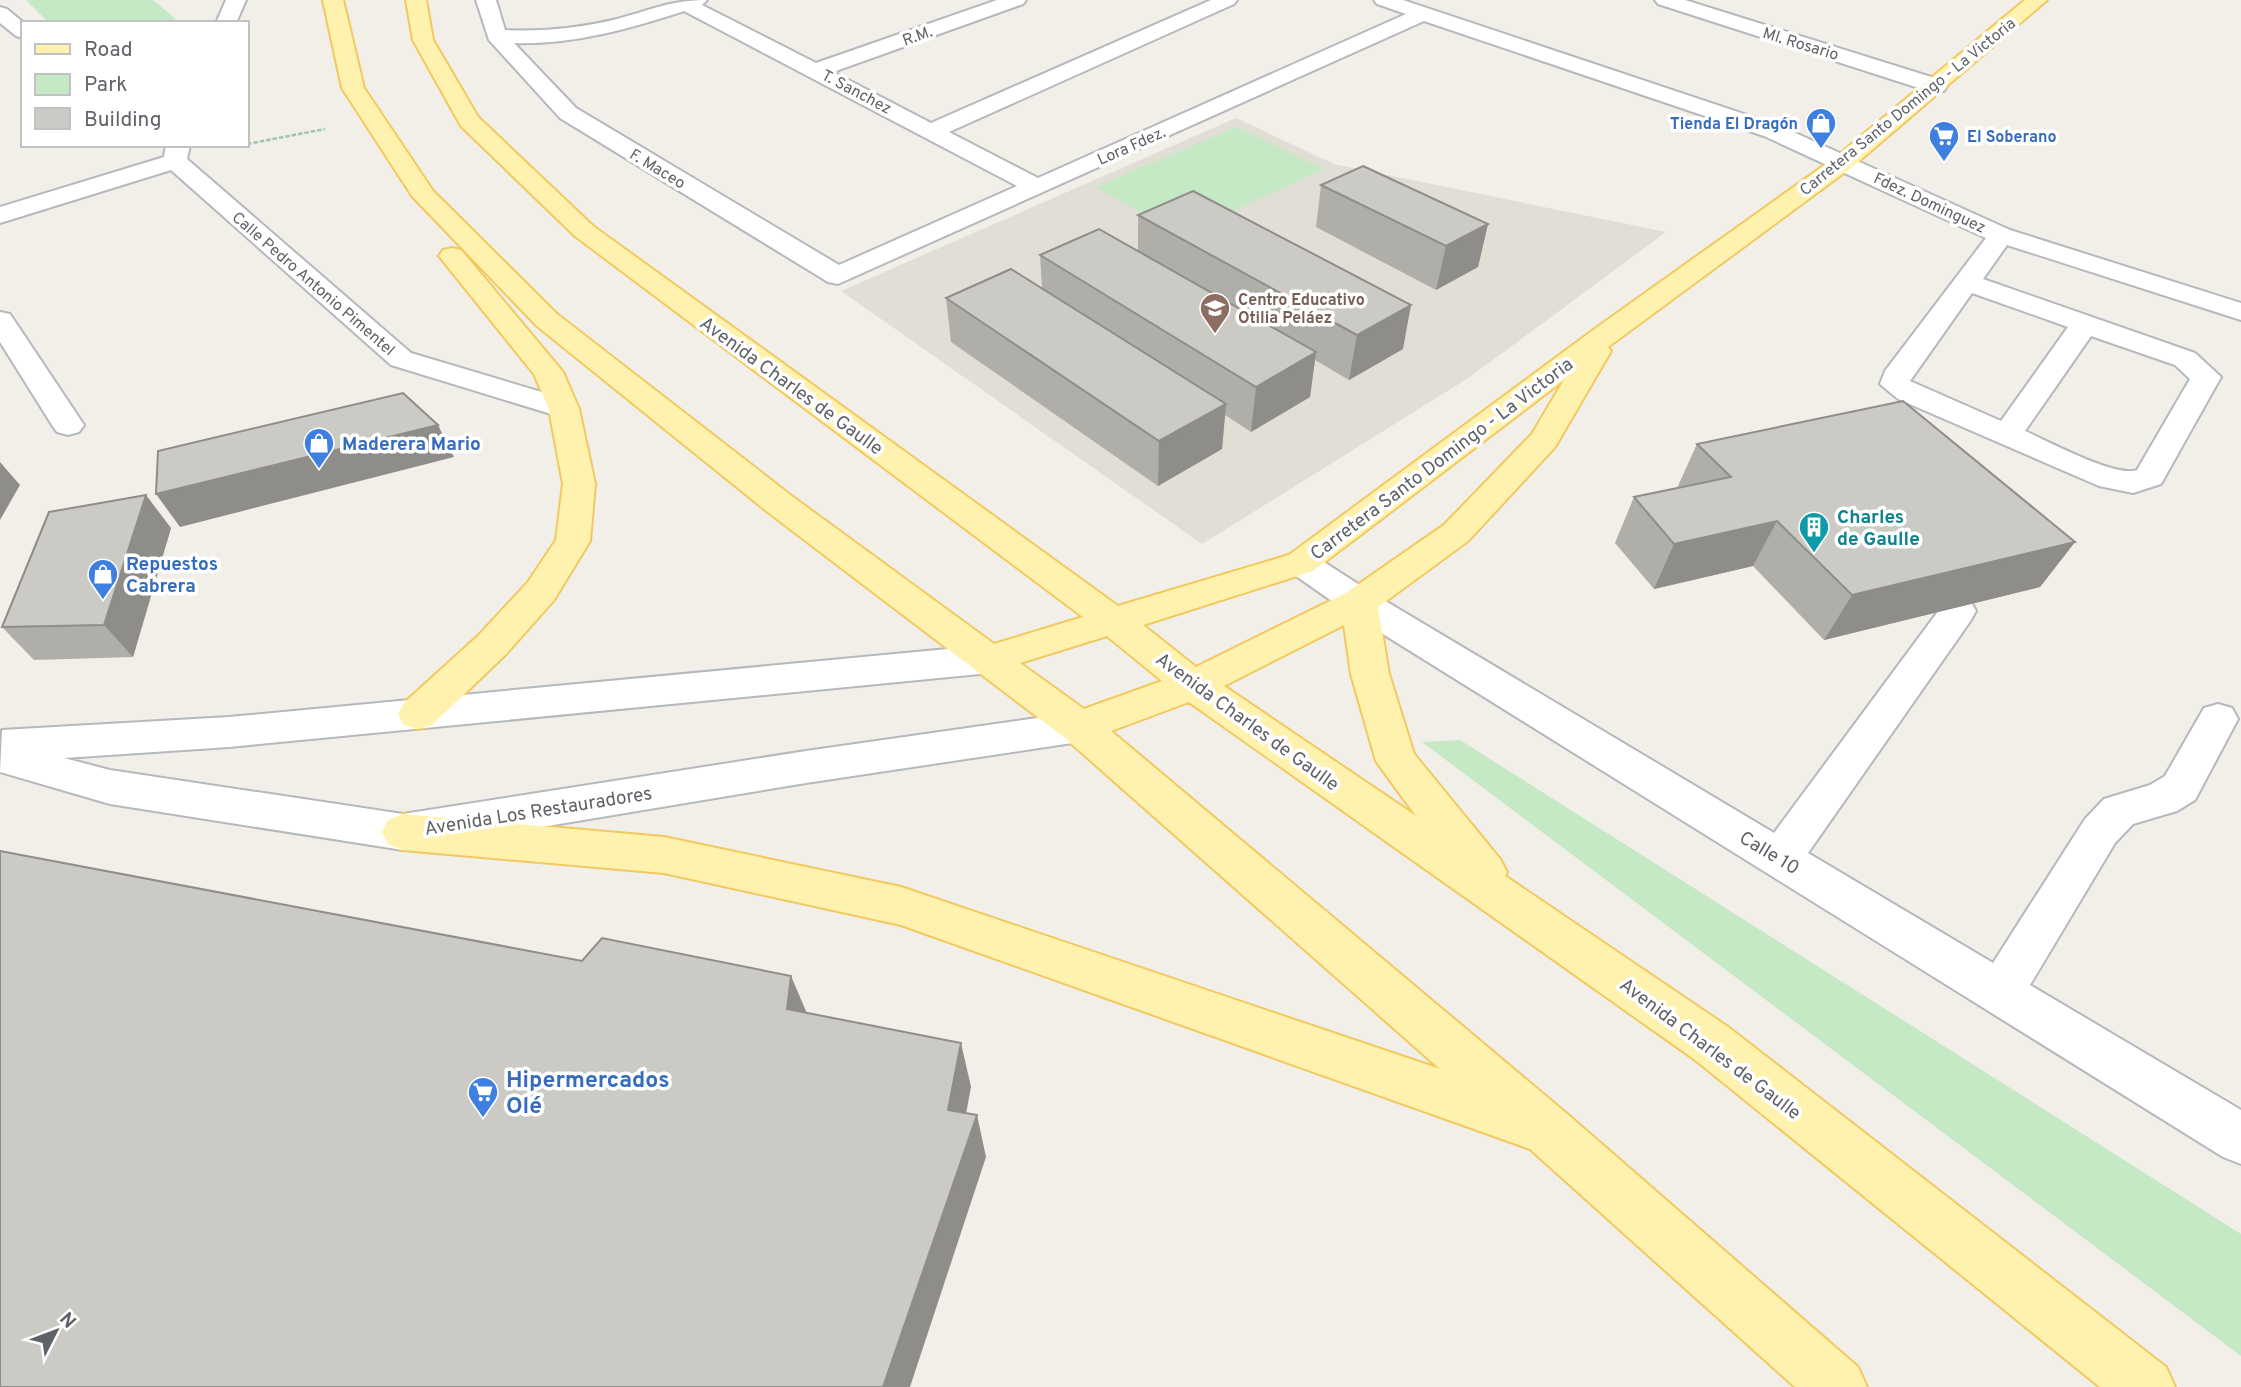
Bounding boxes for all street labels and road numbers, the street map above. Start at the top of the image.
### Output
street label: Carretera Santo Domingo - La Victoria [1796,14,2020,201]
street label: R.M. [900,22,935,51]
street label: Ml. Rosario [1760,24,1841,66]
street label: T. Sanchez [818,66,894,120]
street label: Lora Fdez. [1095,123,1169,171]
street label: F. Maceo [625,145,689,194]
street label: Fdez. Dominguez [1870,169,1988,239]
street label: Calle Pedro Antonio Pimentel [227,208,398,361]
street label: Avenida Charles de Gaulle [694,312,887,461]
street label: Carretera Santo Domingo - La Victoria [1306,353,1578,566]
street label: Avenida Charles de Gaulle [1150,648,1343,797]
street label: Avenida Los Restauradores [423,782,654,842]
street label: Calle 10 [1734,826,1804,881]
street label: Avenida Charles de Gaulle [1614,974,1805,1126]

